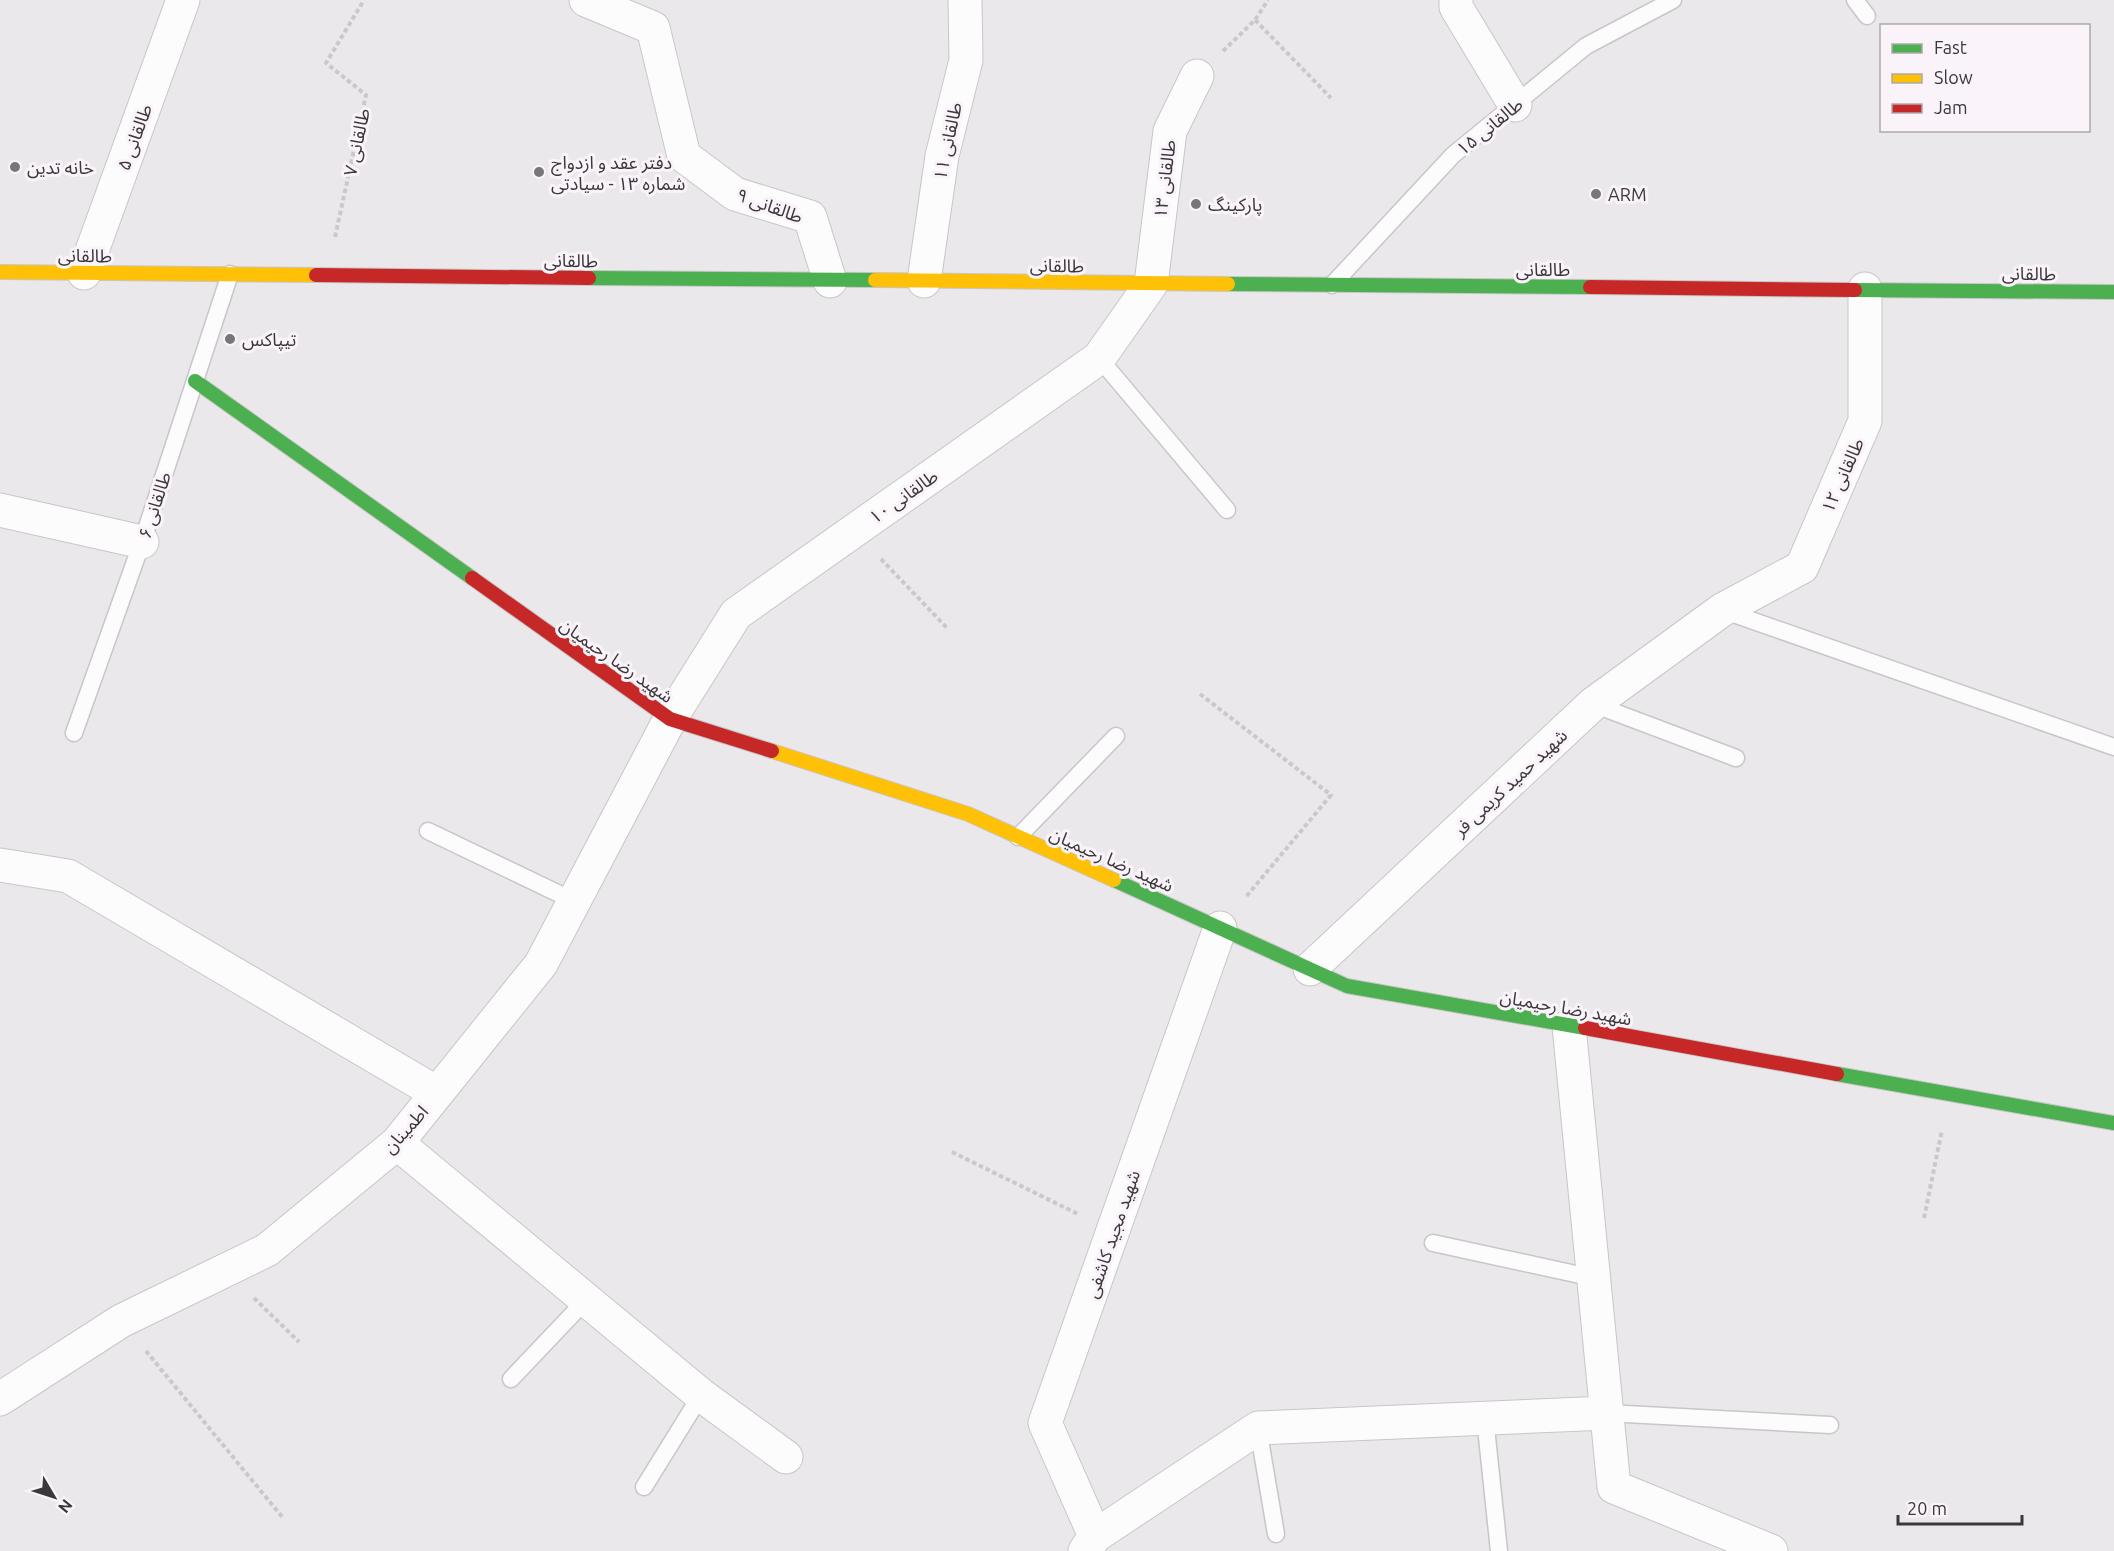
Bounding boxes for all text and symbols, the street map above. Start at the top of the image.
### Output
legend [1880,24,2090,132]
text: Fast [1934,37,1967,57]
text: Slow [1934,67,1973,87]
street label: طالقانی ۱۵ [1452,93,1527,160]
text: Jam [1934,97,1968,117]
street label: طالقانی ۱۱ [929,100,967,182]
street label: طالقانی ۵ [113,101,157,173]
street label: طالقانی ۷ [339,106,375,178]
street label: طالقانی ۱۳ [1149,139,1181,220]
place label: دفتر عقد و ازدواج شماره ۱۳ - سیادتی [551,152,685,195]
place label: خانه تدین [27,157,94,179]
marker: خانه تدین [8,160,22,174]
marker: دفتر عقد و ازدواج شماره ۱۳ - سیادتی [532,165,546,179]
street label: طالقانی ۹ [734,184,806,228]
place label: ARM [1608,184,1647,204]
marker: ARM [1589,187,1603,201]
place label: پارکینگ [1208,194,1262,216]
marker: پارکینگ [1189,197,1203,211]
street label: طالقانی [58,245,112,267]
street label: طالقانی [544,250,598,272]
street label: طالقانی [1030,255,1084,277]
street label: طالقانی [1516,259,1570,281]
street label: طالقانی [2002,263,2056,285]
place label: تیپاکس [242,329,296,351]
marker: تیپاکس [223,332,237,346]
street label: طالقانی ۱۲ [1817,435,1869,516]
street label: طالقانی ۱۰ [865,465,942,529]
street label: طالقانی ۶ [134,469,176,541]
street label: شهید رضا رحیمیان [556,614,677,708]
street label: شهید حمید کریمی فر [1449,724,1572,842]
street label: شهید رضا رحیمیان [1046,823,1177,897]
street label: شهید رضا رحیمیان [1498,986,1633,1030]
street label: اطمینان [378,1101,433,1158]
street label: شهید مجید کاشفی [1081,1167,1145,1301]
north arrow [24,1467,84,1527]
scale bar [1898,1488,2022,1526]
text: N [55,1496,76,1517]
text: 20 m [1907,1498,1947,1518]

